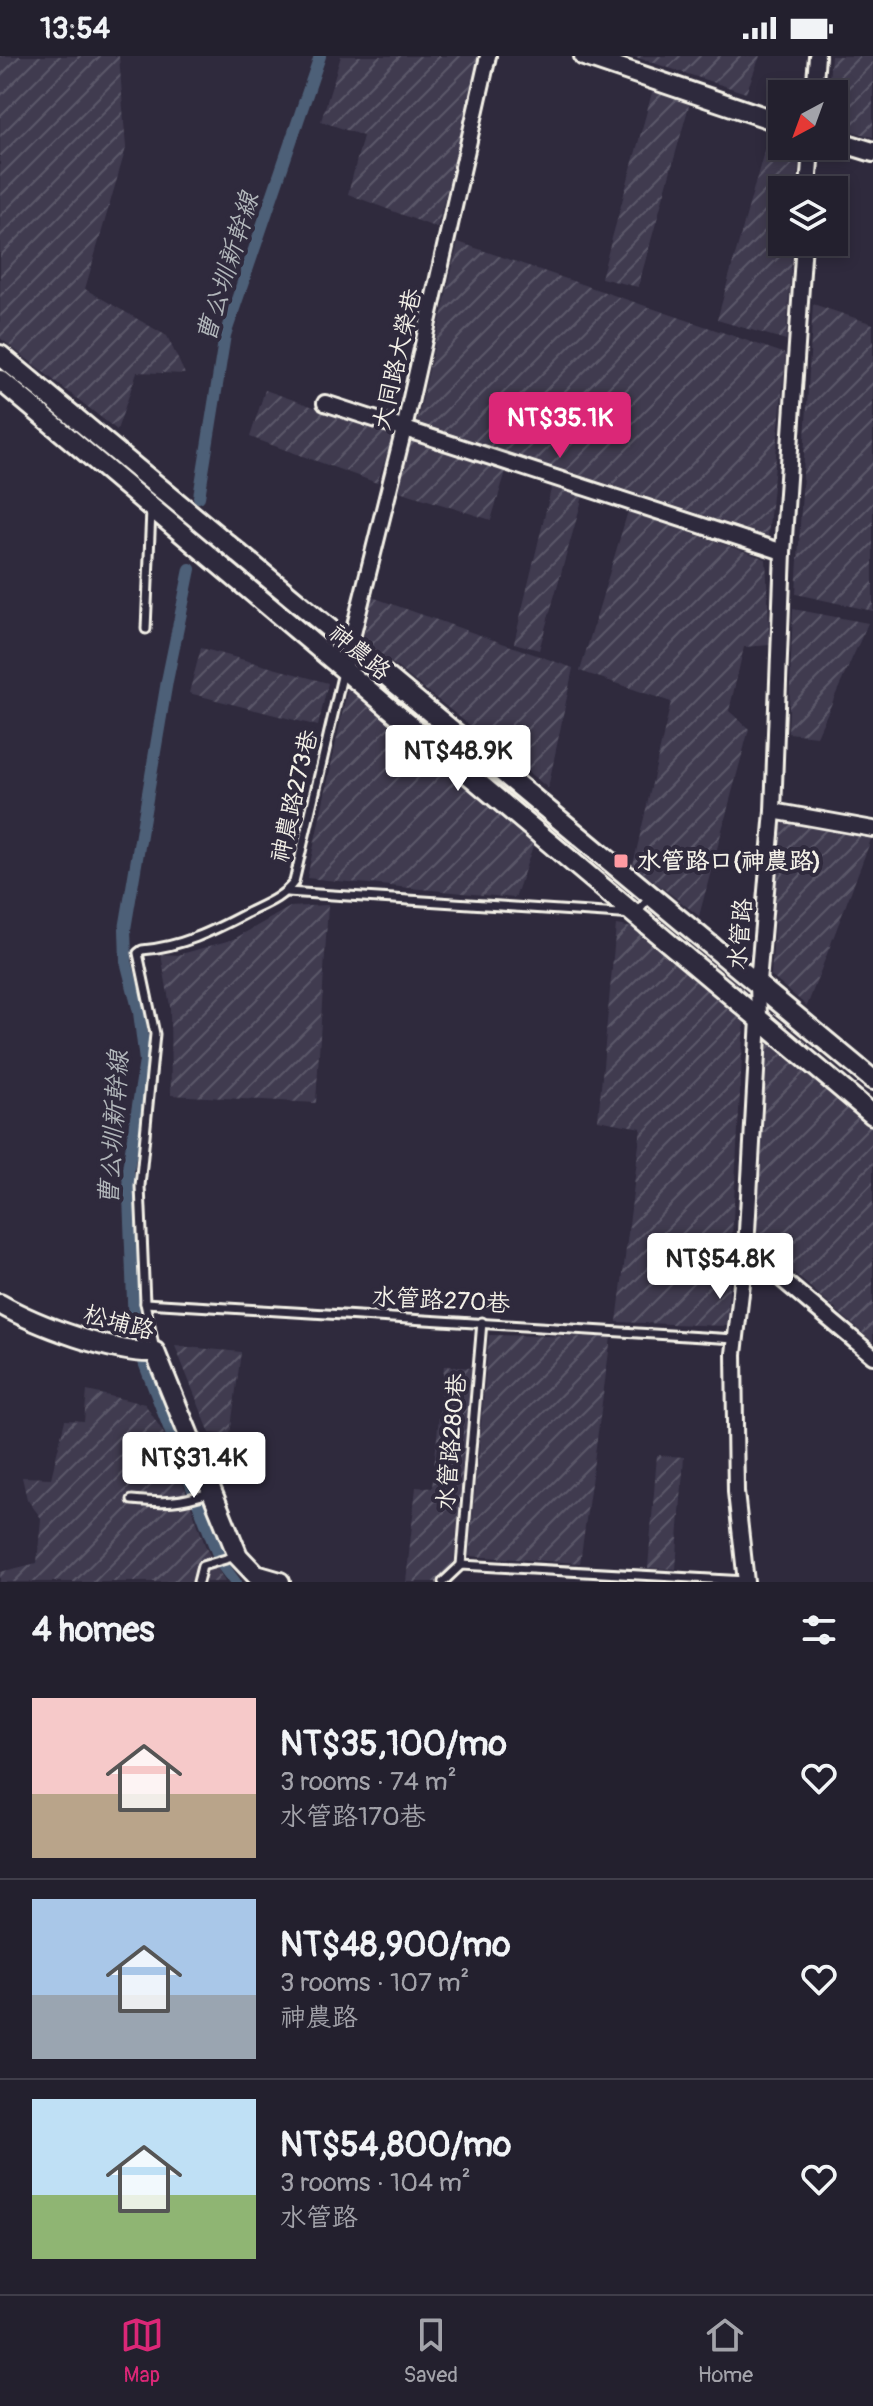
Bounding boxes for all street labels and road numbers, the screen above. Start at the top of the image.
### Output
street label: 大同路大榮巷 [367,286,428,433]
street label: 神農路 [323,618,397,687]
street label: 神農路273巷 [265,727,324,865]
street label: 水管路 [723,897,758,971]
street label: 水管路270巷 [371,1282,511,1319]
street label: 松埔路 [80,1299,157,1346]
street label: 水管路280巷 [431,1372,472,1512]

